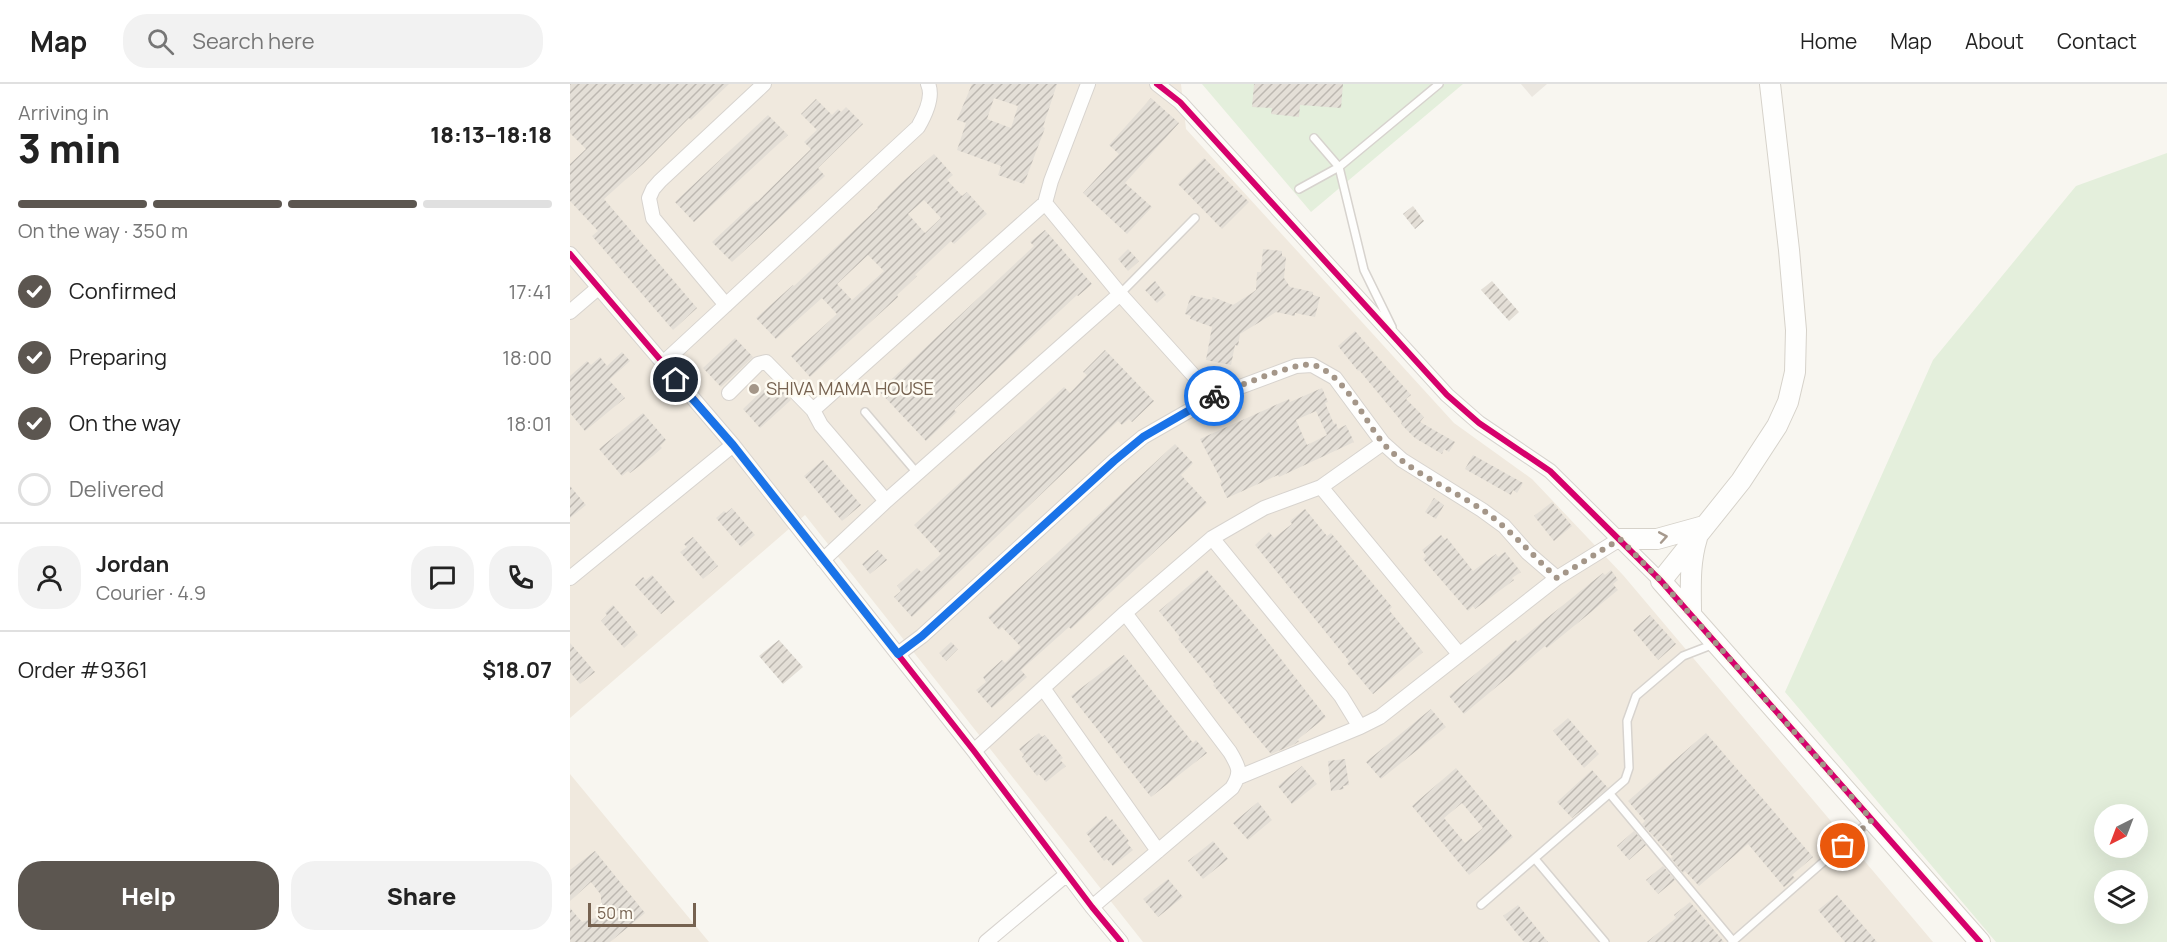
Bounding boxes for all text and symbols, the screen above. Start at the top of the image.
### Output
search box [123,14,543,68]
text: Map [30,22,87,60]
icon: search [144,25,177,58]
text: Search here [192,26,315,56]
text: Home [1800,27,1857,55]
text: Map [1890,27,1932,55]
text: About [1965,27,2024,55]
text: Contact [2057,27,2137,55]
text: Arriving in [18,99,109,126]
text: 18:13–18:18 [430,120,552,150]
text: 3 min [18,121,121,175]
text: On the way · 350 m [18,217,188,244]
icon: check [18,275,51,308]
text: Confirmed [69,276,177,306]
text: 17:41 [509,278,552,305]
icon: check [18,341,51,374]
text: Preparing [69,342,167,372]
text: 18:00 [502,344,552,371]
pin [650,354,701,405]
icon: home [659,363,692,396]
courier [1184,366,1244,426]
place label: SHIVA MAMA HOUSE [766,376,934,400]
icon: bike [1198,380,1231,413]
marker: SHIVA MAMA HOUSE [747,382,761,396]
icon: check [18,407,51,440]
text: On the way [69,408,181,438]
text: 18:01 [507,410,552,437]
text: Delivered [69,474,164,504]
one-way arrow [1657,531,1667,544]
button: person [18,546,81,609]
button: chat [411,546,474,609]
button: phone [489,546,552,609]
text: Jordan [96,549,169,579]
text: Courier · 4.9 [96,579,206,606]
text: Order #9361 [18,655,148,685]
text: $18.07 [482,655,552,685]
north arrow [2094,804,2148,858]
map controls [2094,804,2148,924]
pin [1817,820,1868,871]
icon: bag [1826,829,1859,862]
button: Help [18,861,279,930]
button: Share [291,861,552,930]
button: layers [2094,870,2148,924]
scale bar [588,900,696,928]
text: 50 m [597,902,633,924]

